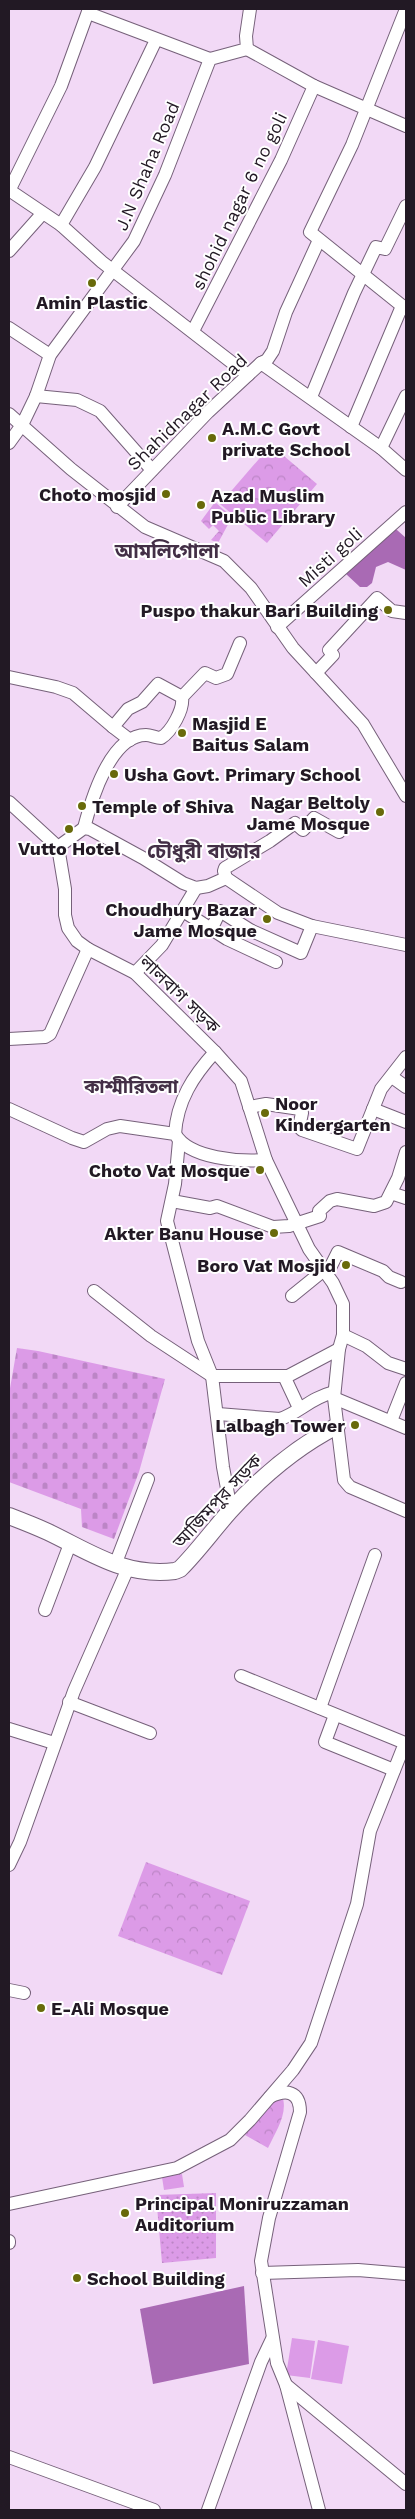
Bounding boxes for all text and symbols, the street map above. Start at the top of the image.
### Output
street label: J.N Shaha Road [110,98,184,234]
street label: shohid nagar 6 no goli [187,109,291,293]
marker: Amin Plastic [86,277,98,289]
place label: Amin Plastic [36,292,148,313]
street label: Shahidnagar Road [123,350,251,474]
place label: A.M.C Govt private School [222,418,350,460]
marker: A.M.C Govt private School [206,432,218,444]
place label: Choto mosjid [39,484,156,505]
place label: Azad Muslim Public Library [211,485,336,527]
marker: Choto mosjid [160,488,172,500]
marker: Azad Muslim Public Library [195,499,207,511]
street label: Misti goli [294,523,366,591]
district label: আমলিগোলা [114,539,220,563]
place label: Puspo thakur Bari Building [140,600,379,621]
marker: Puspo thakur Bari Building [382,604,394,616]
place label: Masjid E Baitus Salam [192,713,309,755]
marker: Masjid E Baitus Salam [176,727,188,739]
place label: Usha Govt. Primary School [124,764,360,785]
marker: Usha Govt. Primary School [108,768,120,780]
place label: Nagar Beltoly Jame Mosque [247,792,371,834]
place label: Temple of Shiva [92,796,234,817]
marker: Temple of Shiva [76,800,88,812]
marker: Nagar Beltoly Jame Mosque [374,806,386,818]
marker: Vutto Hotel [63,823,75,835]
place label: Vutto Hotel [18,838,120,859]
district label: চৌধুরী বাজার [147,839,262,863]
place label: Choudhury Bazar Jame Mosque [105,899,257,941]
marker: Choudhury Bazar Jame Mosque [261,913,273,925]
street label: লালবাগ সড়ক [135,950,225,1038]
district label: কাশ্মীরিতলা [83,1075,179,1098]
place label: Noor Kindergarten [275,1093,391,1135]
marker: Noor Kindergarten [259,1107,271,1119]
place label: Choto Vat Mosque [89,1160,250,1181]
marker: Choto Vat Mosque [254,1164,266,1176]
place label: Akter Banu House [104,1223,264,1244]
marker: Akter Banu House [268,1227,280,1239]
place label: Boro Vat Mosjid [197,1255,336,1276]
marker: Boro Vat Mosjid [340,1259,352,1271]
place label: Lalbagh Tower [215,1415,345,1436]
marker: Lalbagh Tower [349,1419,361,1431]
street label: আজিমপুর সড়ক [168,1449,267,1554]
place label: E-Ali Mosque [51,1998,169,2019]
marker: E-Ali Mosque [35,2002,47,2014]
place label: Principal Moniruzzaman Auditorium [135,2193,349,2235]
marker: Principal Moniruzzaman Auditorium [119,2207,131,2219]
place label: School Building [87,2268,226,2289]
marker: School Building [71,2272,83,2284]

